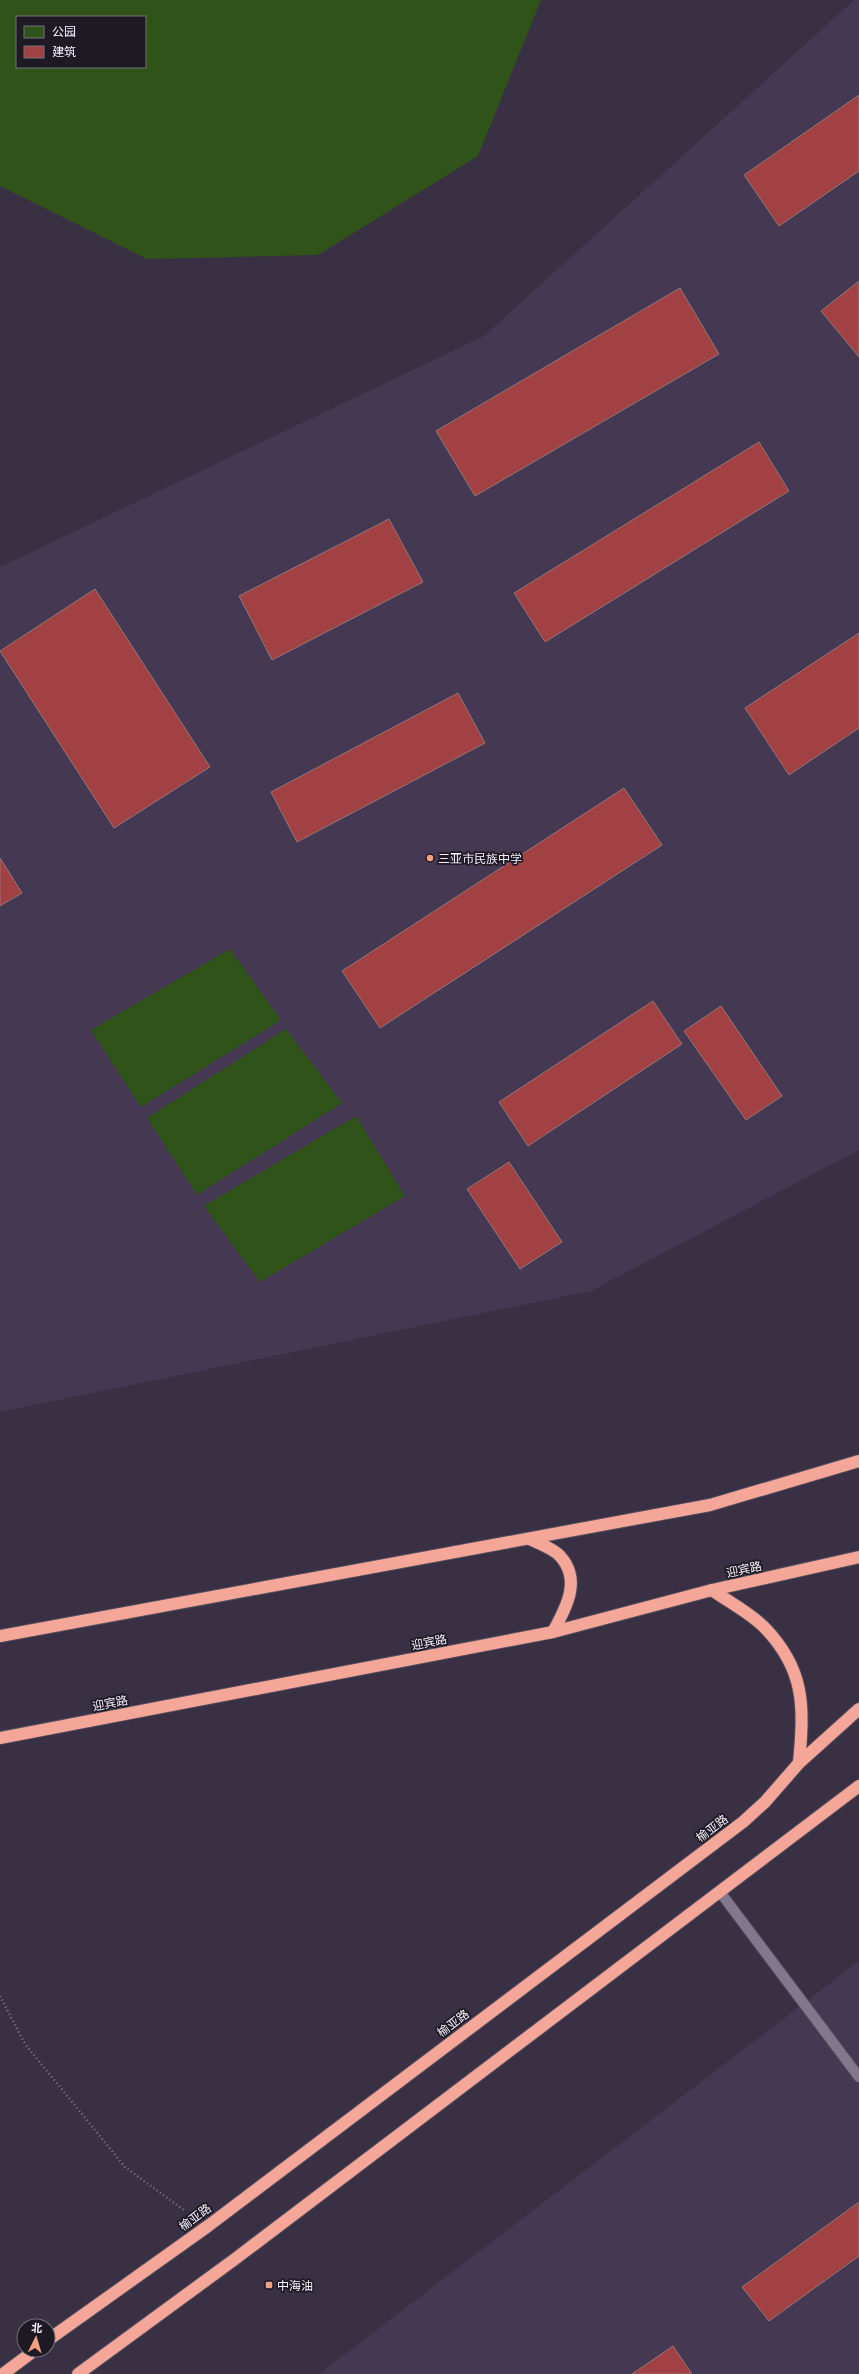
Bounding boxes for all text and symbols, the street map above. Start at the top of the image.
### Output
legend [16,16,146,68]
text: 公园 [52,23,76,40]
text: 建筑 [52,43,76,60]
place label: 三亚市民族中学 [438,850,522,867]
marker: 三亚市民族中学 [425,853,435,863]
street label: 迎宾路 [725,1557,763,1581]
street label: 迎宾路 [410,1630,448,1654]
street label: 迎宾路 [91,1691,129,1715]
street label: 榆亚路 [693,1810,731,1846]
street label: 榆亚路 [434,2005,472,2041]
street label: 榆亚路 [175,2200,215,2234]
place label: 中海油 [277,2277,313,2294]
marker: 中海油 [264,2280,274,2290]
north arrow [16,2318,56,2358]
text: 北 [31,2320,43,2335]

